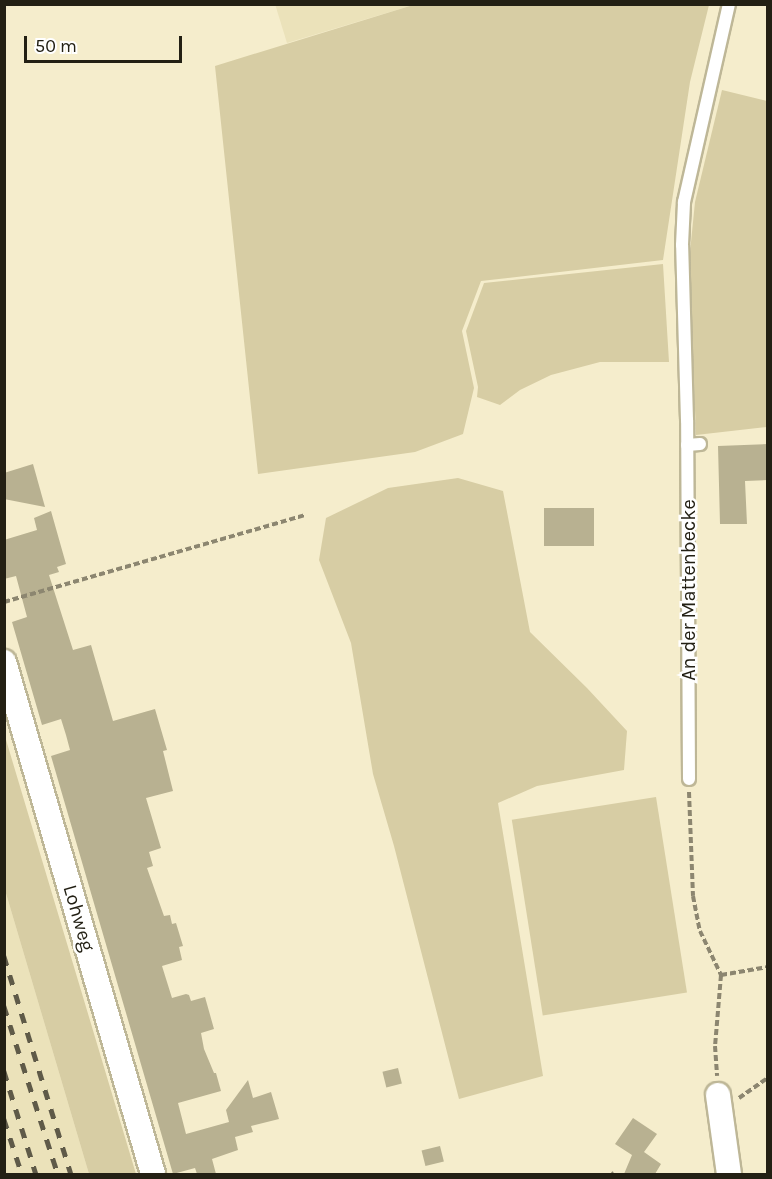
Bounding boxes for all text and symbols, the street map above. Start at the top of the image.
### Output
scale bar [27,24,184,62]
text: 50 m [35,35,77,57]
street label: An der Mattenbecke [676,499,700,681]
street label: Lohweg [58,882,100,954]

